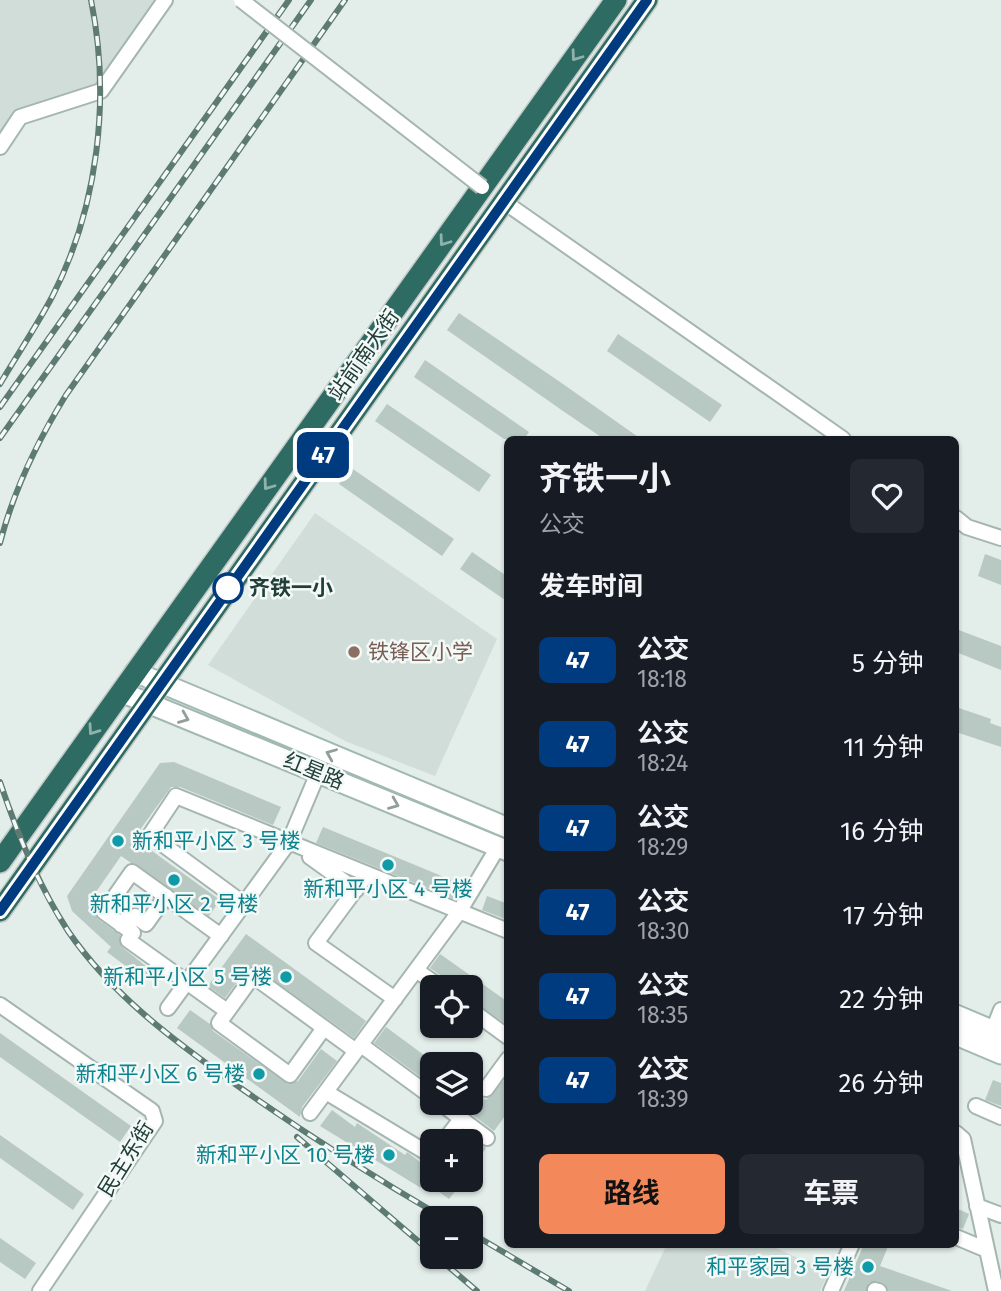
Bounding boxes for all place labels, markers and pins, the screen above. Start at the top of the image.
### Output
marker: 齐铁一小 [213,573,243,603]
place label: 齐铁一小 [249,575,333,601]
place label: 铁锋区小学 [368,639,473,665]
marker: 铁锋区小学 [346,644,362,660]
place label: 新和平小区 3 号楼 [132,828,301,854]
marker: 新和平小区 3 号楼 [110,833,126,849]
marker: 新和平小区 4 号楼 [380,857,396,873]
marker: 新和平小区 2 号楼 [166,872,182,888]
place label: 新和平小区 4 号楼 [303,876,473,902]
place label: 新和平小区 2 号楼 [90,891,258,917]
place label: 新和平小区 5 号楼 [103,964,272,990]
marker: 新和平小区 5 号楼 [278,969,294,985]
place label: 新和平小区 6 号楼 [76,1061,245,1087]
marker: 新和平小区 6 号楼 [251,1066,267,1082]
place label: 新和平小区 10 号楼 [196,1142,375,1168]
marker: 新和平小区 10 号楼 [381,1147,397,1163]
place label: 和平家园 3 号楼 [706,1254,854,1280]
marker: 和平家园 3 号楼 [860,1259,876,1275]

